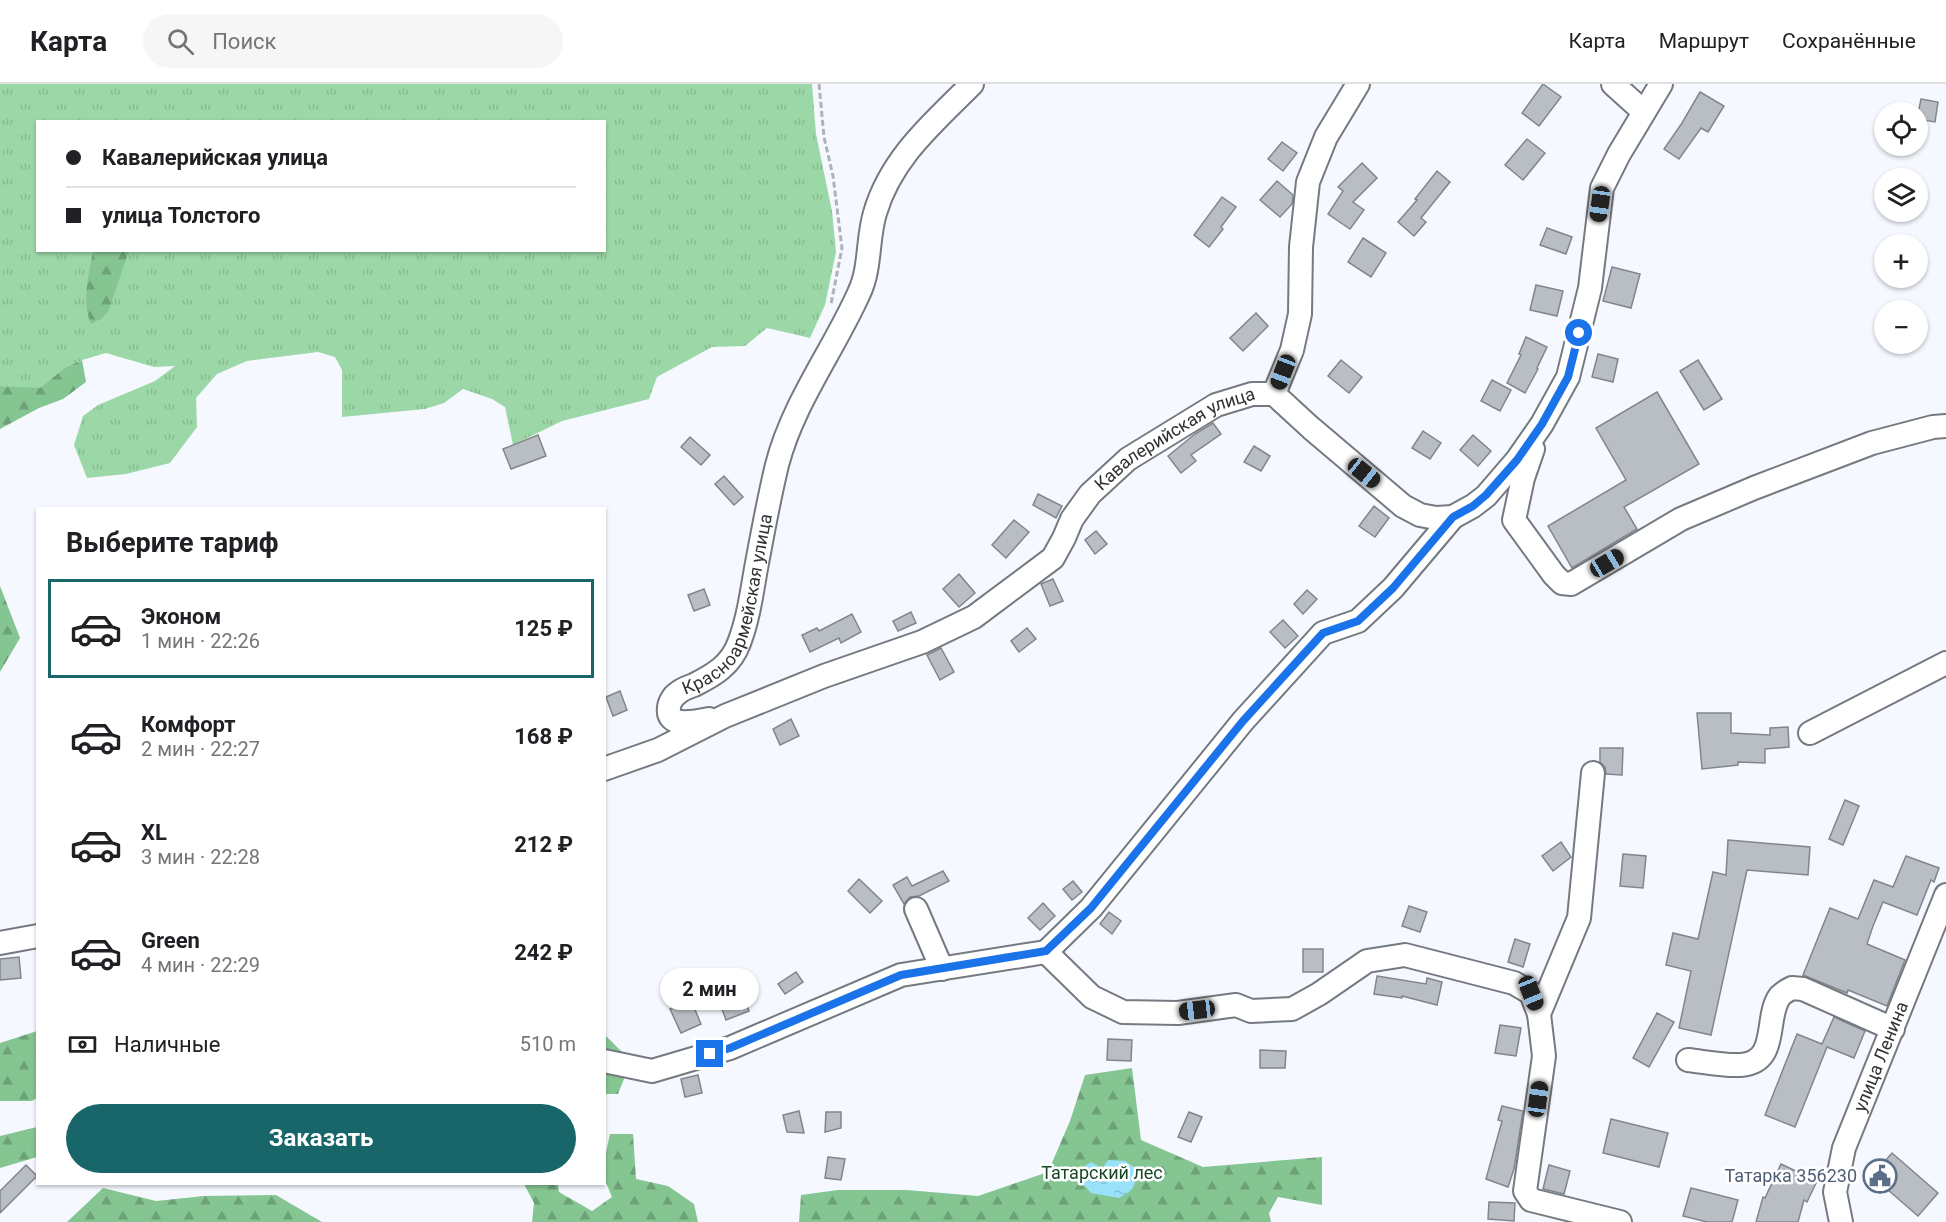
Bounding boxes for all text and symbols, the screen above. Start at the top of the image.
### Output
search box [143,14,563,68]
text: Карта [30,25,107,58]
icon: search [164,25,197,58]
text: Поиск [212,29,277,54]
text: Карта [1569,29,1626,53]
text: Маршрут [1659,29,1749,53]
text: Сохранённые [1782,29,1916,53]
map controls [1874,102,1928,354]
button: locate [1874,102,1928,156]
text: Кавалерийская улица [102,145,328,170]
button: layers [1874,168,1928,222]
car [1589,185,1611,223]
text: улица Толстого [102,203,260,228]
button: + [1874,234,1928,288]
button: − [1874,300,1928,354]
route start [1565,319,1592,346]
car [1268,352,1298,392]
street label: Кавалерийская улица [1090,383,1257,495]
car [1344,455,1384,491]
street label: Красноармейская улица [679,512,776,699]
text: Выберите тариф [66,527,278,559]
car [1587,546,1627,580]
icon: car [69,602,123,656]
text: Эконом [141,604,221,629]
text: 125 ₽ [514,616,573,641]
text: 1 мин · 22:26 [141,629,260,653]
icon: car [69,710,123,764]
text: Комфорт [141,712,236,737]
text: 168 ₽ [514,724,573,749]
text: 2 мин · 22:27 [141,737,260,761]
icon: car [69,818,123,872]
text: XL [141,820,167,845]
text: 212 ₽ [514,832,573,857]
text: 3 мин · 22:28 [141,845,260,869]
icon: car [69,926,123,980]
text: Green [141,928,200,953]
text: 242 ₽ [514,940,573,965]
text: 4 мин · 22:29 [141,953,260,977]
callout: 2 мин [660,967,760,1009]
car [1516,973,1546,1013]
text: 2 мин [682,977,737,1001]
street label: улица Ленина [1849,998,1912,1115]
car [1178,999,1216,1021]
icon: cash [66,1028,99,1061]
text: Наличные [114,1032,220,1057]
text: 510 m [520,1032,576,1056]
route end [696,1040,723,1067]
car [1527,1080,1549,1118]
button: Заказать [66,1104,576,1173]
public building icon: Татарка 356230 [1862,1158,1898,1194]
park label: Татарский лес [1041,1162,1163,1183]
place label: Татарка 356230 [1725,1165,1857,1186]

